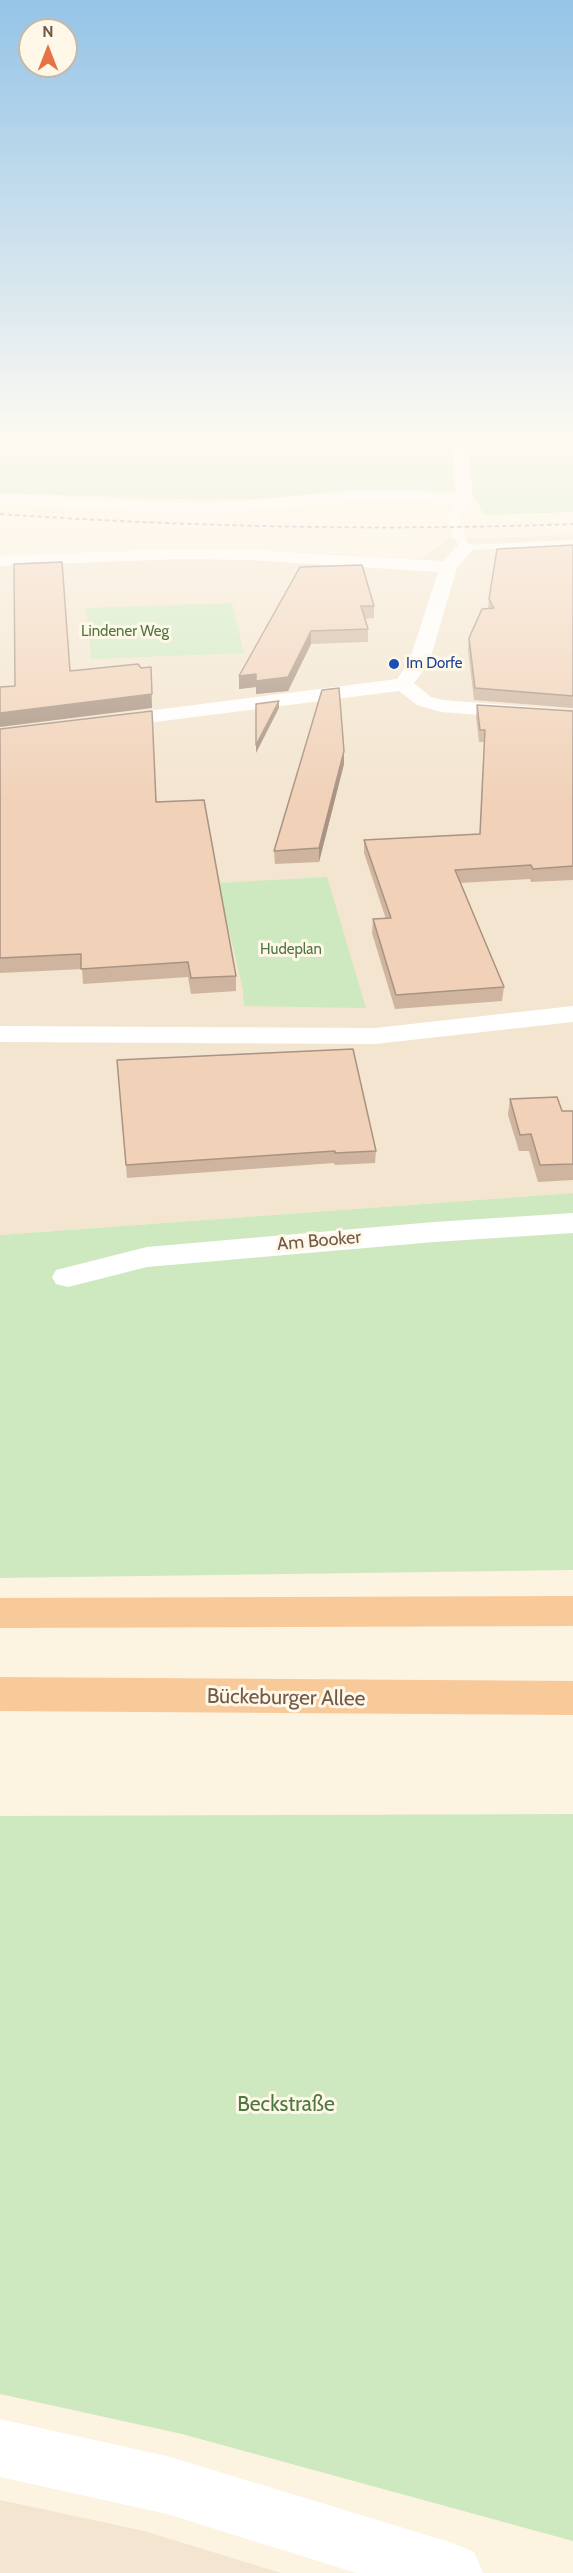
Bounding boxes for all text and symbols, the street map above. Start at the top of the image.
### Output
north arrow [18,18,78,78]
text: N [42,22,54,41]
park label: Lindener Weg [81,623,169,641]
place label: Im Dorfe [406,655,463,673]
marker: Im Dorfe [387,657,401,671]
park label: Hudeplan [260,941,322,959]
street label: Am Booker [276,1227,362,1255]
street label: Bückeburger Allee [207,1684,365,1712]
park label: Beckstraße [237,2092,335,2118]

